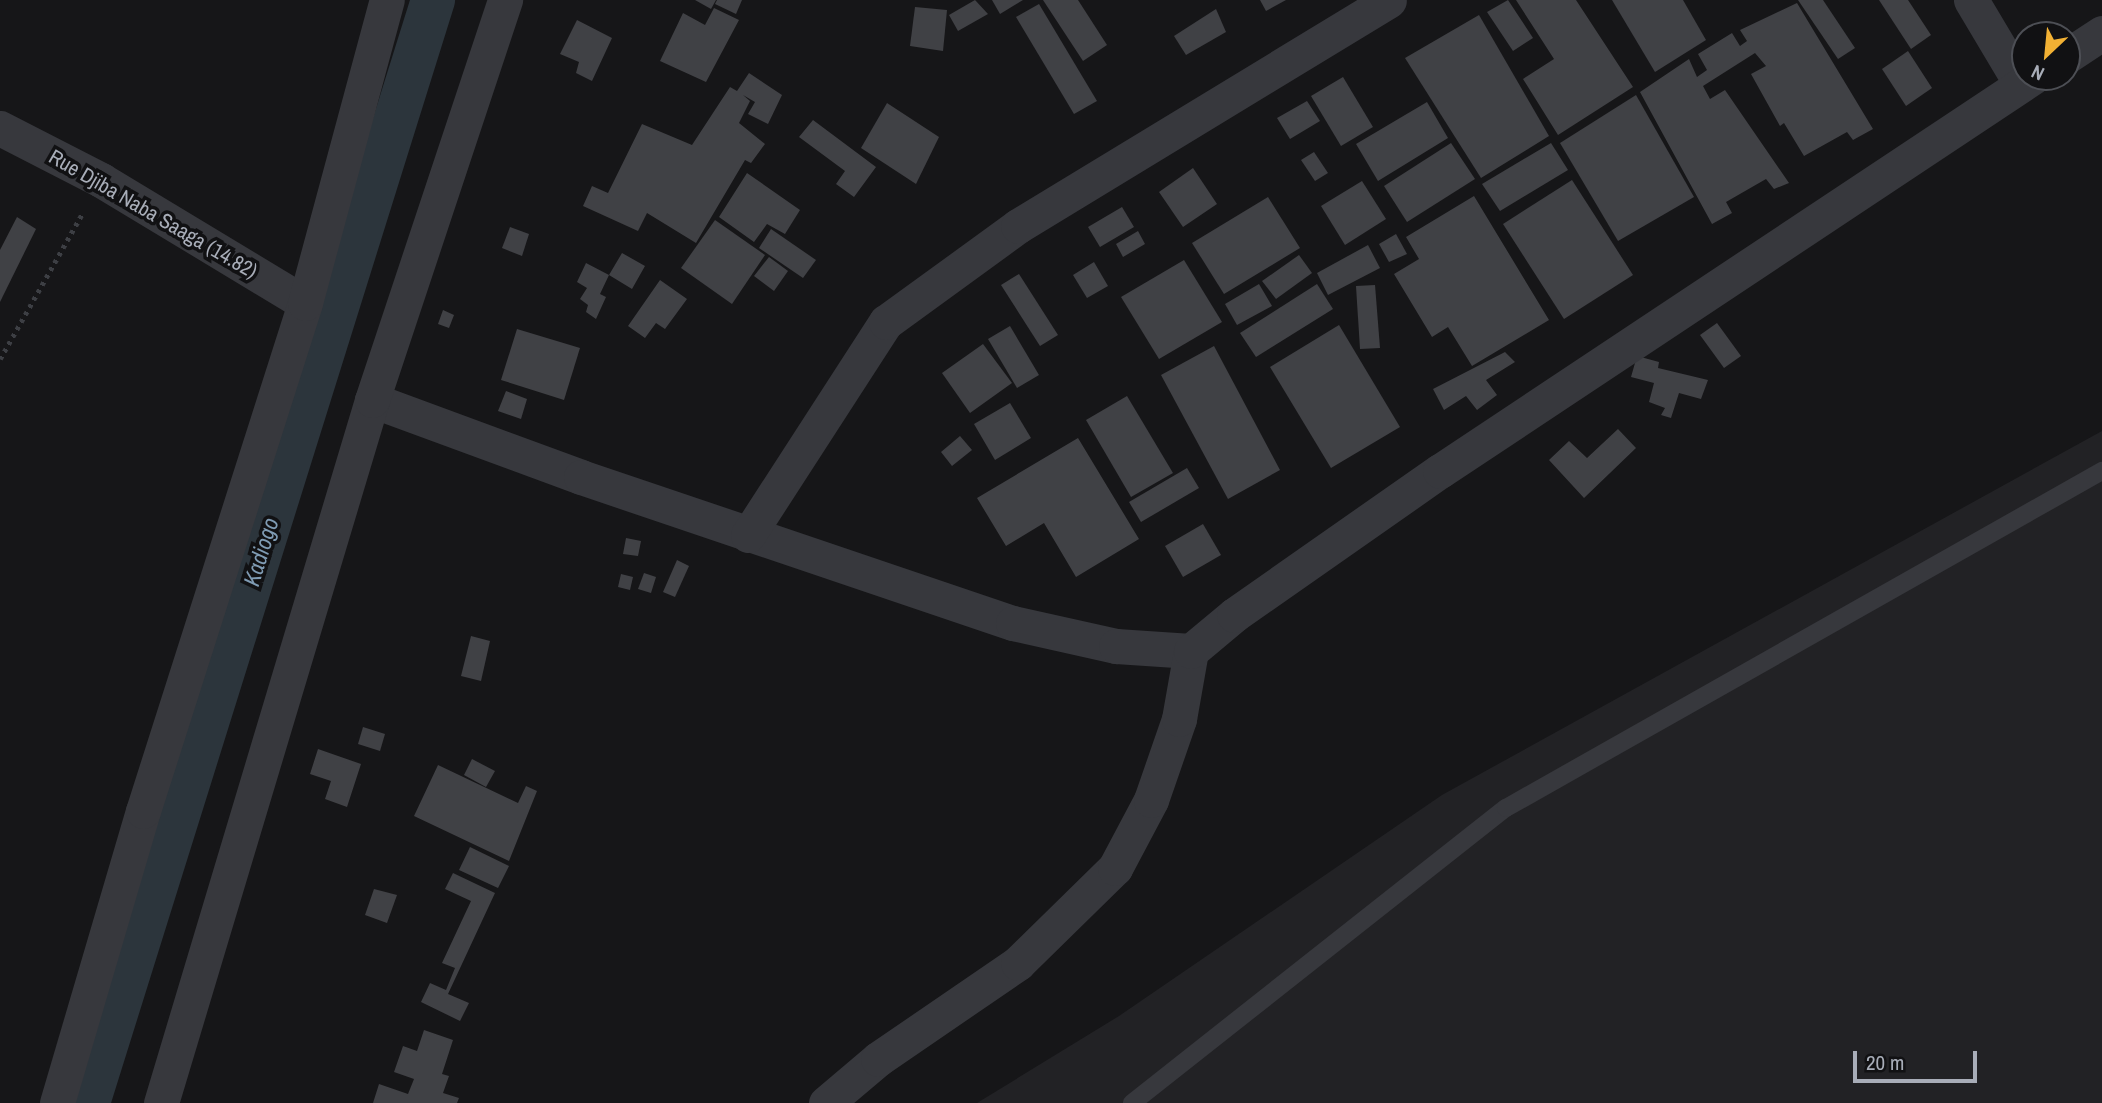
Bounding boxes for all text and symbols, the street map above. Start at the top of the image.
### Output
north arrow [2011,21,2081,91]
text: N [2027,59,2048,87]
street label: Rue Djiba Naba Saaga (14.82) [44,144,262,284]
water label: Kadiogo [238,514,284,590]
scale bar [1857,1036,1981,1080]
text: 20 m [1866,1048,1904,1077]

